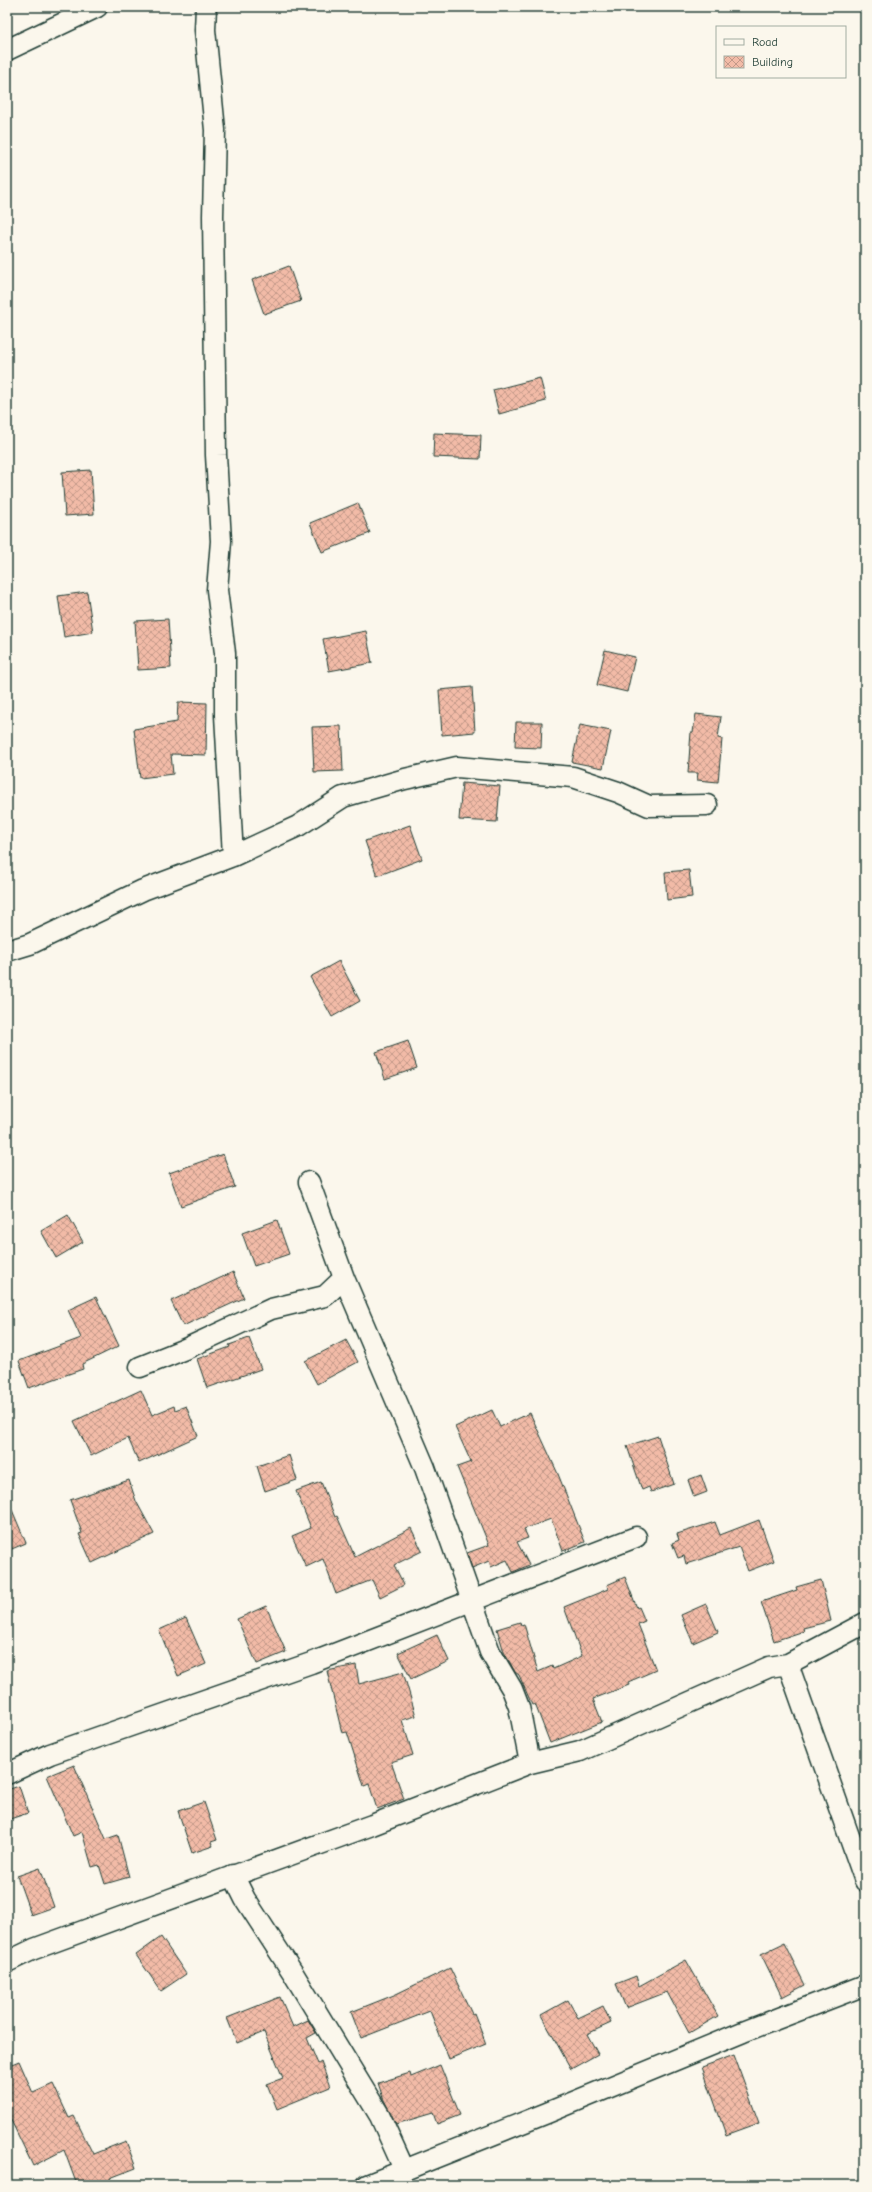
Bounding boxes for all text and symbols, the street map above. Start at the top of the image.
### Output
legend [716,26,846,78]
text: Road [752,35,778,49]
text: Building [752,55,793,69]

